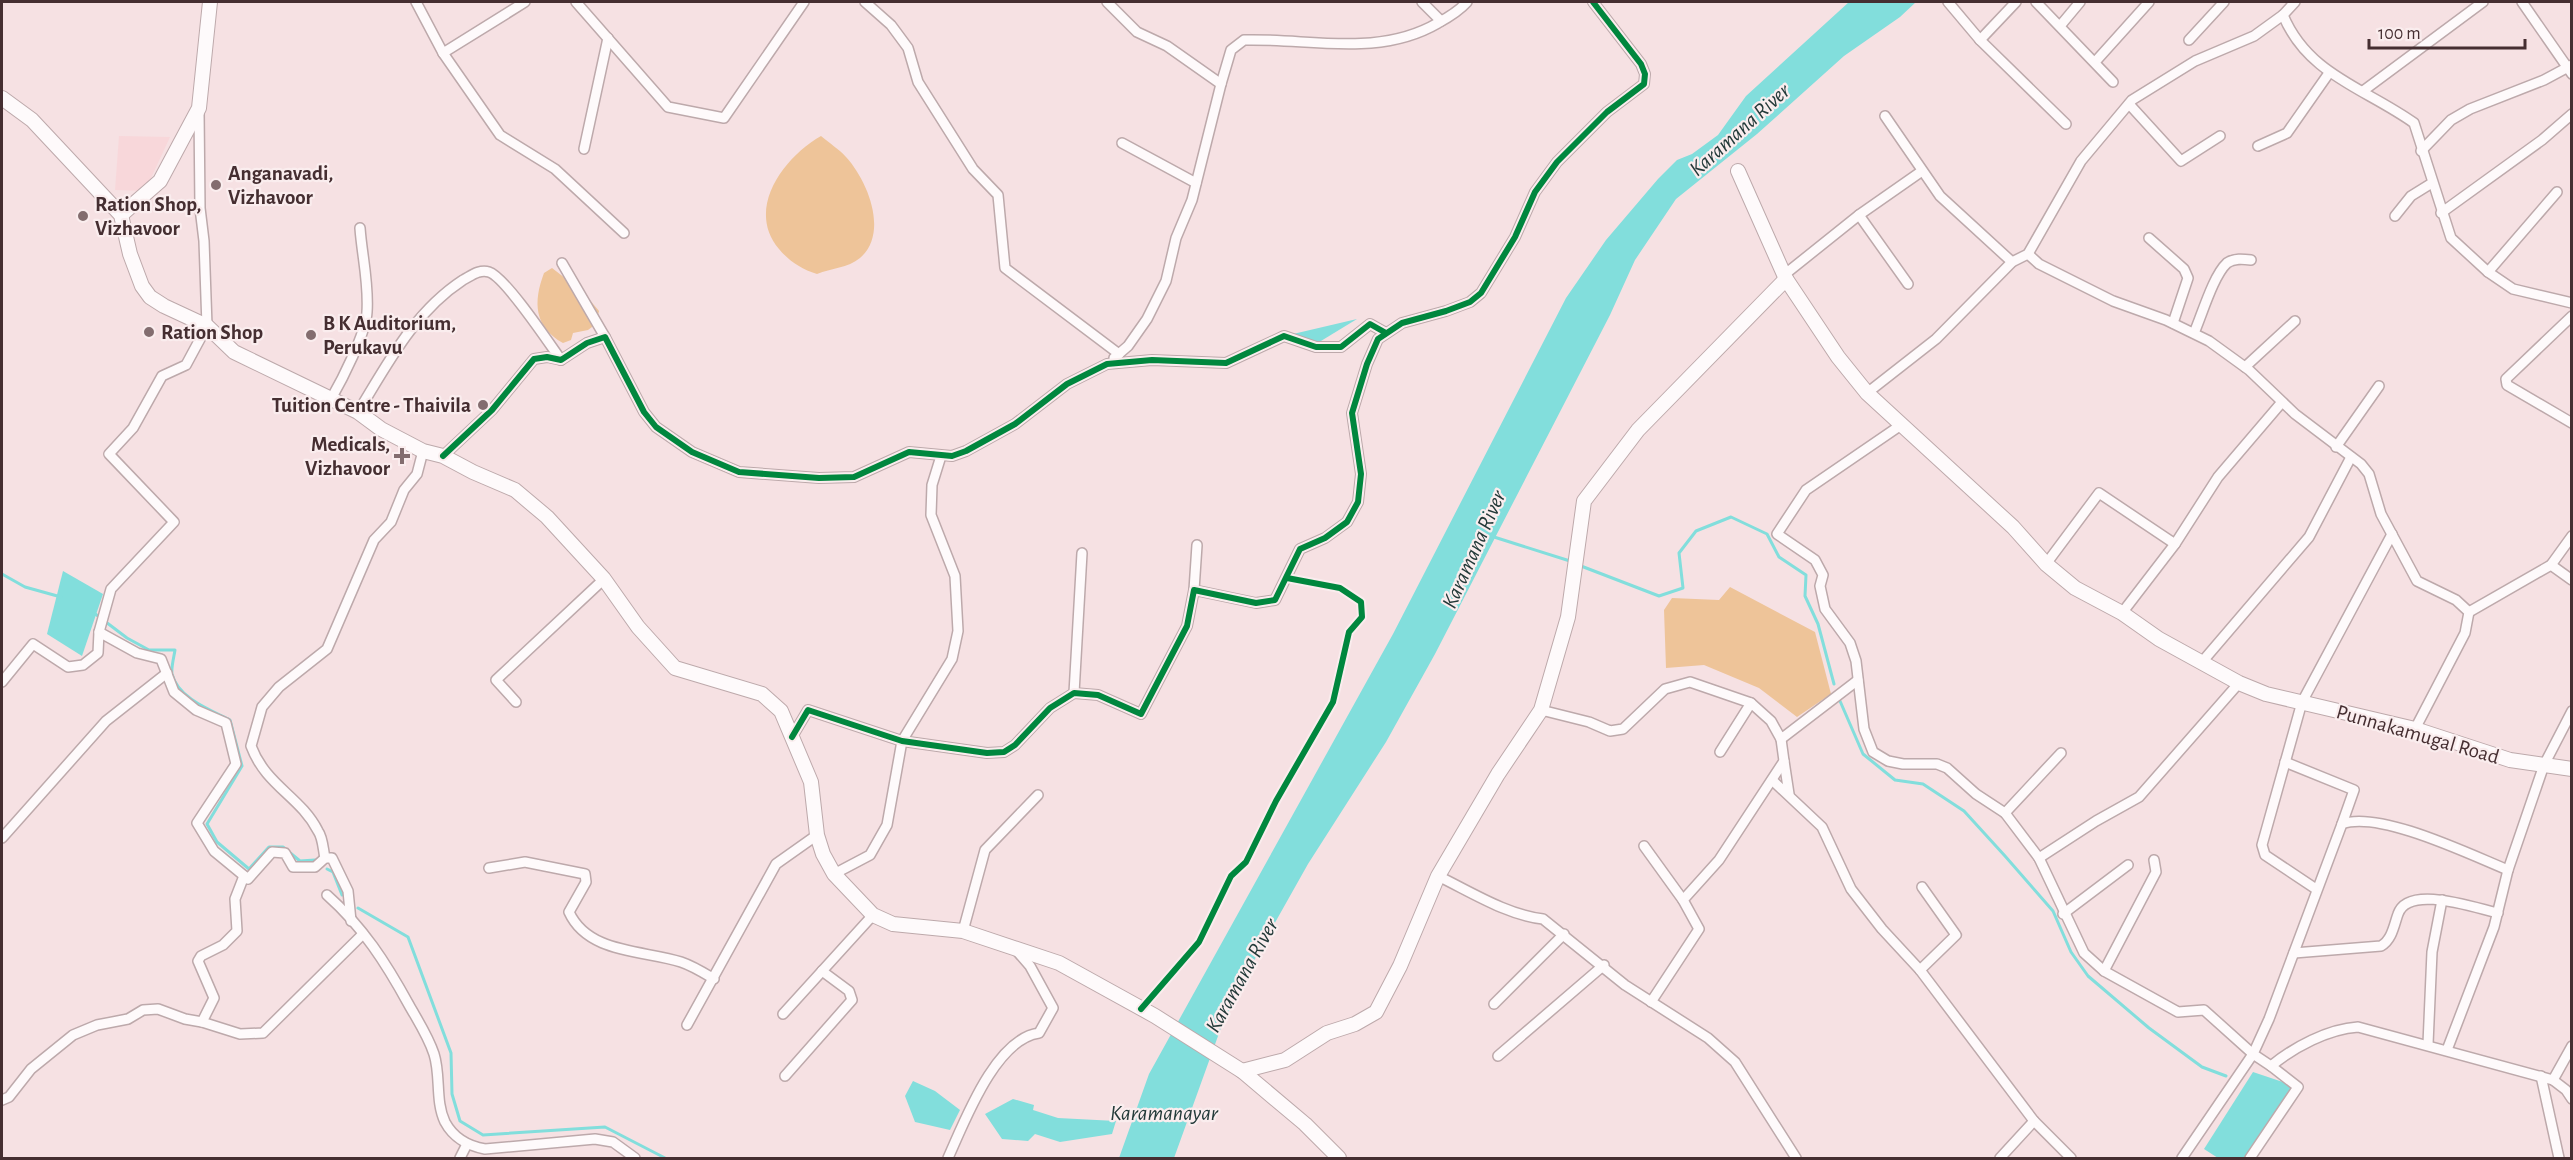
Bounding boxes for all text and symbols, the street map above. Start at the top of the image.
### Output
scale bar [2369,12,2525,50]
text: 100 m [2378,25,2421,43]
water label: Karamana River [1685,79,1795,180]
place label: Anganavadi, Vizhavoor [228,163,333,208]
marker: Anganavadi, Vizhavoor [209,178,223,192]
place label: Ration Shop, Vizhavoor [95,194,201,239]
marker: Ration Shop, Vizhavoor [76,209,90,223]
place label: B K Auditorium, Perukavu [323,313,456,358]
place label: Ration Shop [161,322,263,343]
marker: Ration Shop [142,325,156,339]
marker: B K Auditorium, Perukavu [304,328,318,342]
place label: Tuition Centre - Thaivila [272,395,471,416]
marker: Tuition Centre - Thaivila [476,398,490,412]
place label: Medicals, Vizhavoor [305,434,391,479]
marker: Medicals, Vizhavoor [395,449,409,463]
water label: Karamana River [1438,486,1510,612]
street label: Punnakamugal Road [2334,701,2502,768]
water label: Karamana River [1202,914,1283,1036]
water label: Karamanayar [1110,1102,1219,1124]

